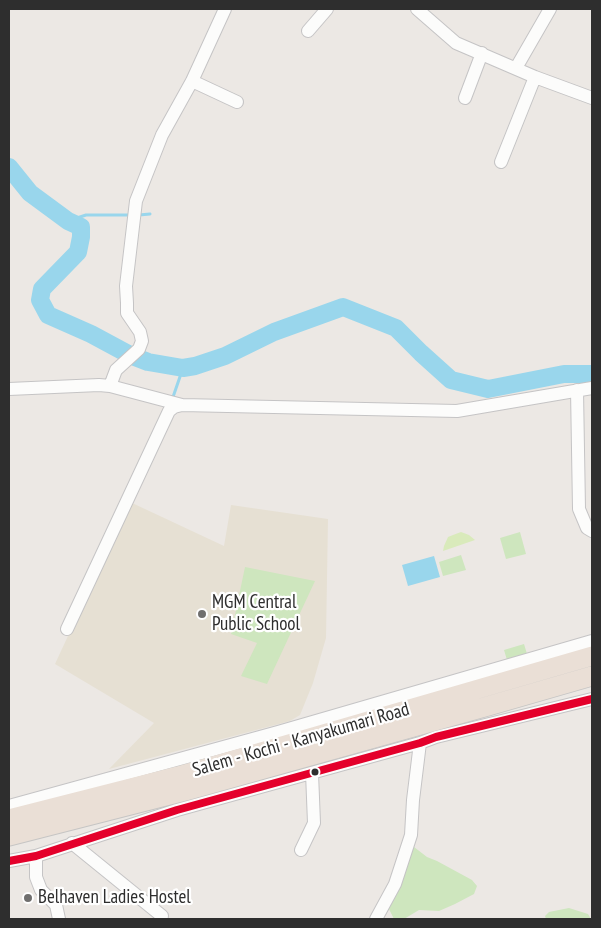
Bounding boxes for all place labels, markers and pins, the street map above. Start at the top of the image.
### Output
place label: MGM Central Public School [212,592,300,636]
marker: MGM Central Public School [196,608,208,620]
unlabelled marker [310,767,320,777]
place label: Belhaven Ladies Hostel [38,887,191,909]
marker: Belhaven Ladies Hostel [22,892,34,904]

